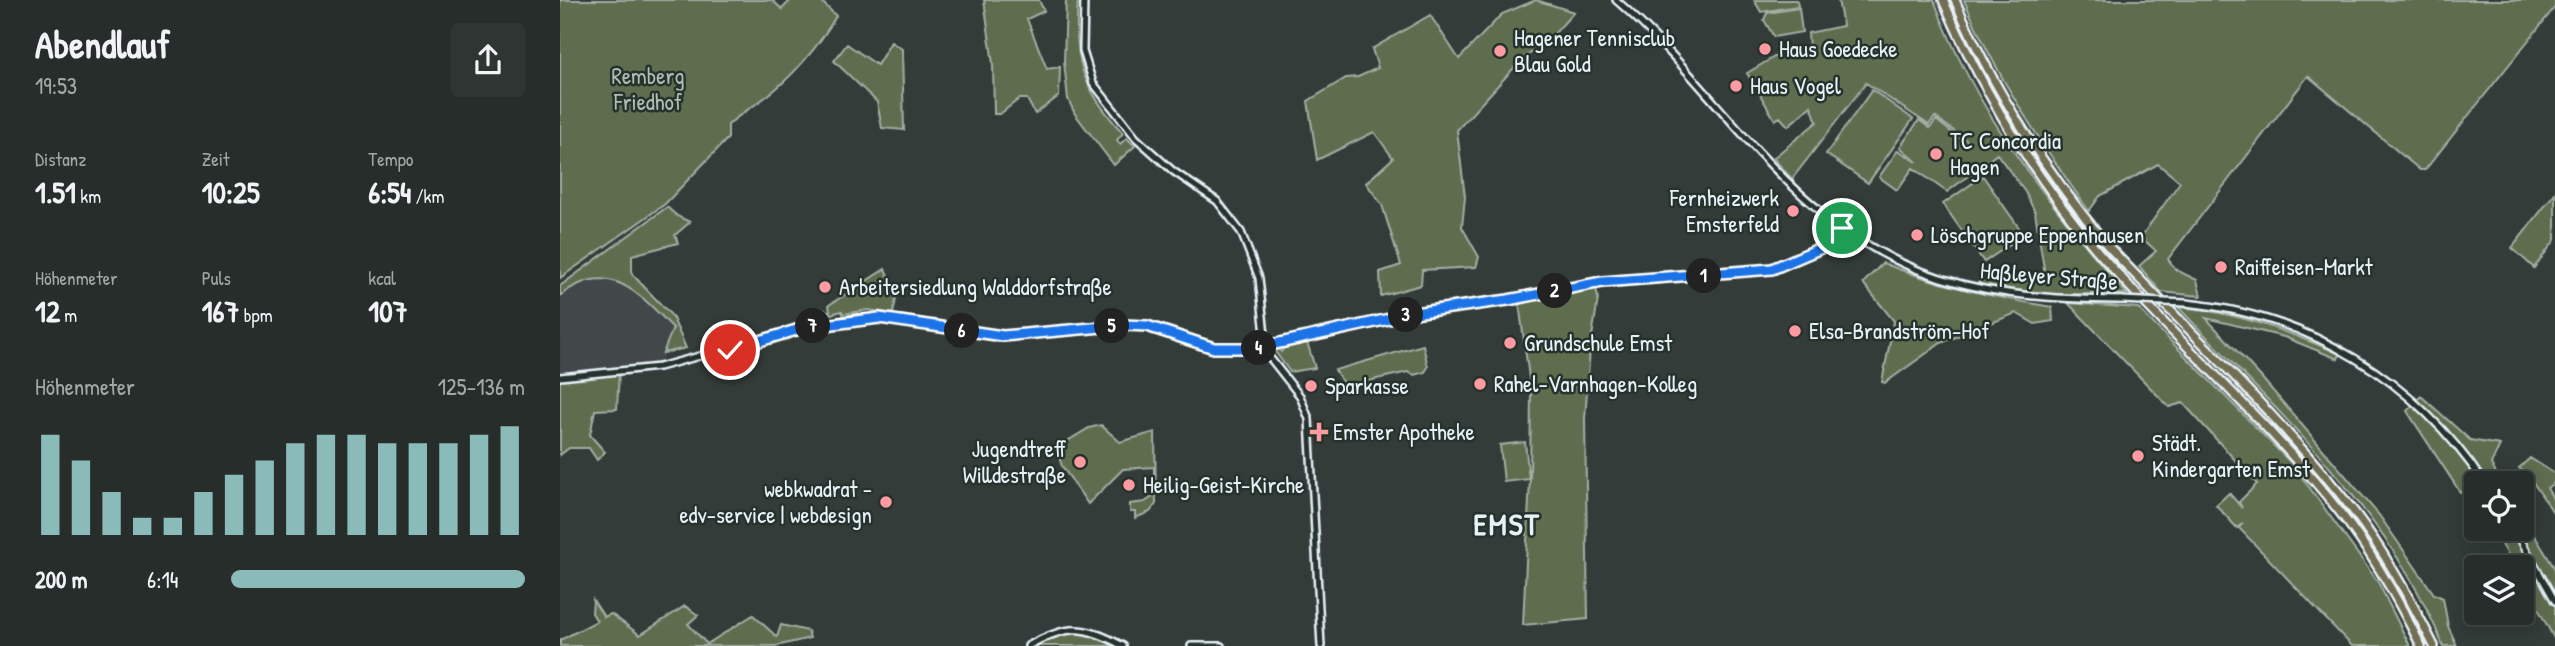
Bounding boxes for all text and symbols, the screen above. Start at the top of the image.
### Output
text: Abendlauf [35,18,170,70]
place label: Hagener Tennisclub Blau Gold [1514,22,1675,79]
button: share [451,23,525,97]
place label: Haus Goedecke [1779,33,1897,64]
marker: Haus Goedecke [1757,41,1773,57]
marker: Hagener Tennisclub Blau Gold [1492,43,1508,59]
park label: Remberg Friedhof [612,60,684,117]
text: 19:53 [35,70,77,101]
place label: Haus Vogel [1750,70,1842,101]
marker: Haus Vogel [1728,78,1744,94]
place label: TC Concordia Hagen [1950,125,2061,182]
text: Distanz [35,146,86,172]
text: Zeit [202,146,230,172]
text: Tempo [368,146,414,172]
marker: TC Concordia Hagen [1928,146,1944,162]
text: 1.51 [35,172,76,212]
text: 10:25 [202,172,260,212]
text: 6:54 [368,172,411,212]
place label: Fernheizwerk Emsterfeld [1669,182,1779,239]
text: km [76,183,101,209]
text: /km [411,183,444,209]
pin [1812,198,1872,258]
marker: Fernheizwerk Emsterfeld [1785,203,1801,219]
icon: arrive [1823,209,1861,247]
place label: Löschgruppe Eppenhausen [1931,219,2144,250]
marker: Löschgruppe Eppenhausen [1909,227,1925,243]
place label: Raiffeisen-Markt [2235,251,2374,282]
street label: Haßleyer Straße [1979,254,2119,297]
pin: 1 [1686,258,1722,294]
marker: Raiffeisen-Markt [2213,259,2229,275]
text: 1 [1700,262,1707,288]
text: Höhenmeter [35,265,118,291]
text: Puls [202,265,231,291]
text: kcal [368,265,396,291]
place label: Arbeitersiedlung Walddorfstraße [839,271,1112,302]
pin: 2 [1538,274,1572,308]
text: 2 [1550,277,1559,303]
marker: Arbeitersiedlung Walddorfstraße [817,279,833,295]
text: 12 [35,291,60,331]
text: 167 [202,291,239,331]
text: 107 [368,291,408,331]
pin: 3 [1388,298,1424,332]
text: 3 [1401,301,1410,327]
text: m [60,302,77,328]
text: bpm [239,302,273,328]
pin: 7 [796,308,830,344]
pin: 5 [1094,308,1130,344]
text: 7 [808,312,817,338]
text: 5 [1107,312,1116,338]
pin: 6 [944,314,980,348]
place label: Elsa-Brandström-Hof [1809,315,1990,346]
text: 6 [958,317,965,343]
pin [700,320,760,380]
marker: Elsa-Brandström-Hof [1787,323,1803,339]
place label: Grundschule Emst [1524,327,1673,358]
pin: 4 [1242,330,1276,366]
icon: check [711,331,749,369]
text: 4 [1255,334,1262,360]
marker: Grundschule Emst [1502,335,1518,351]
place label: Rahel-Varnhagen-Kolleg [1494,368,1697,399]
place label: Sparkasse [1325,370,1409,401]
text: Höhenmeter [35,371,135,402]
text: 125–136 m [438,371,525,402]
marker: Rahel-Varnhagen-Kolleg [1472,376,1488,392]
marker: Sparkasse [1303,378,1319,394]
place label: Emster Apotheke [1333,416,1475,447]
marker: Emster Apotheke [1311,424,1327,440]
place label: Städt. Kindergarten Emst [2152,427,2311,484]
place label: Jugendtreff Willdestraße [963,433,1066,490]
marker: Städt. Kindergarten Emst [2130,448,2146,464]
marker: Jugendtreff Willdestraße [1072,454,1088,470]
place label: Heilig-Geist-Kirche [1143,469,1304,500]
map controls [2464,471,2534,625]
button: locate [2464,471,2534,541]
place label: webkwadrat - edv-service | webdesign [679,473,872,530]
marker: Heilig-Geist-Kirche [1121,477,1137,493]
marker: webkwadrat - edv-service | webdesign [878,494,894,510]
district label: EMST [1474,504,1540,544]
button: layers [2464,555,2534,625]
text: 200 m [35,564,87,595]
text: 6:14 [147,564,179,595]

